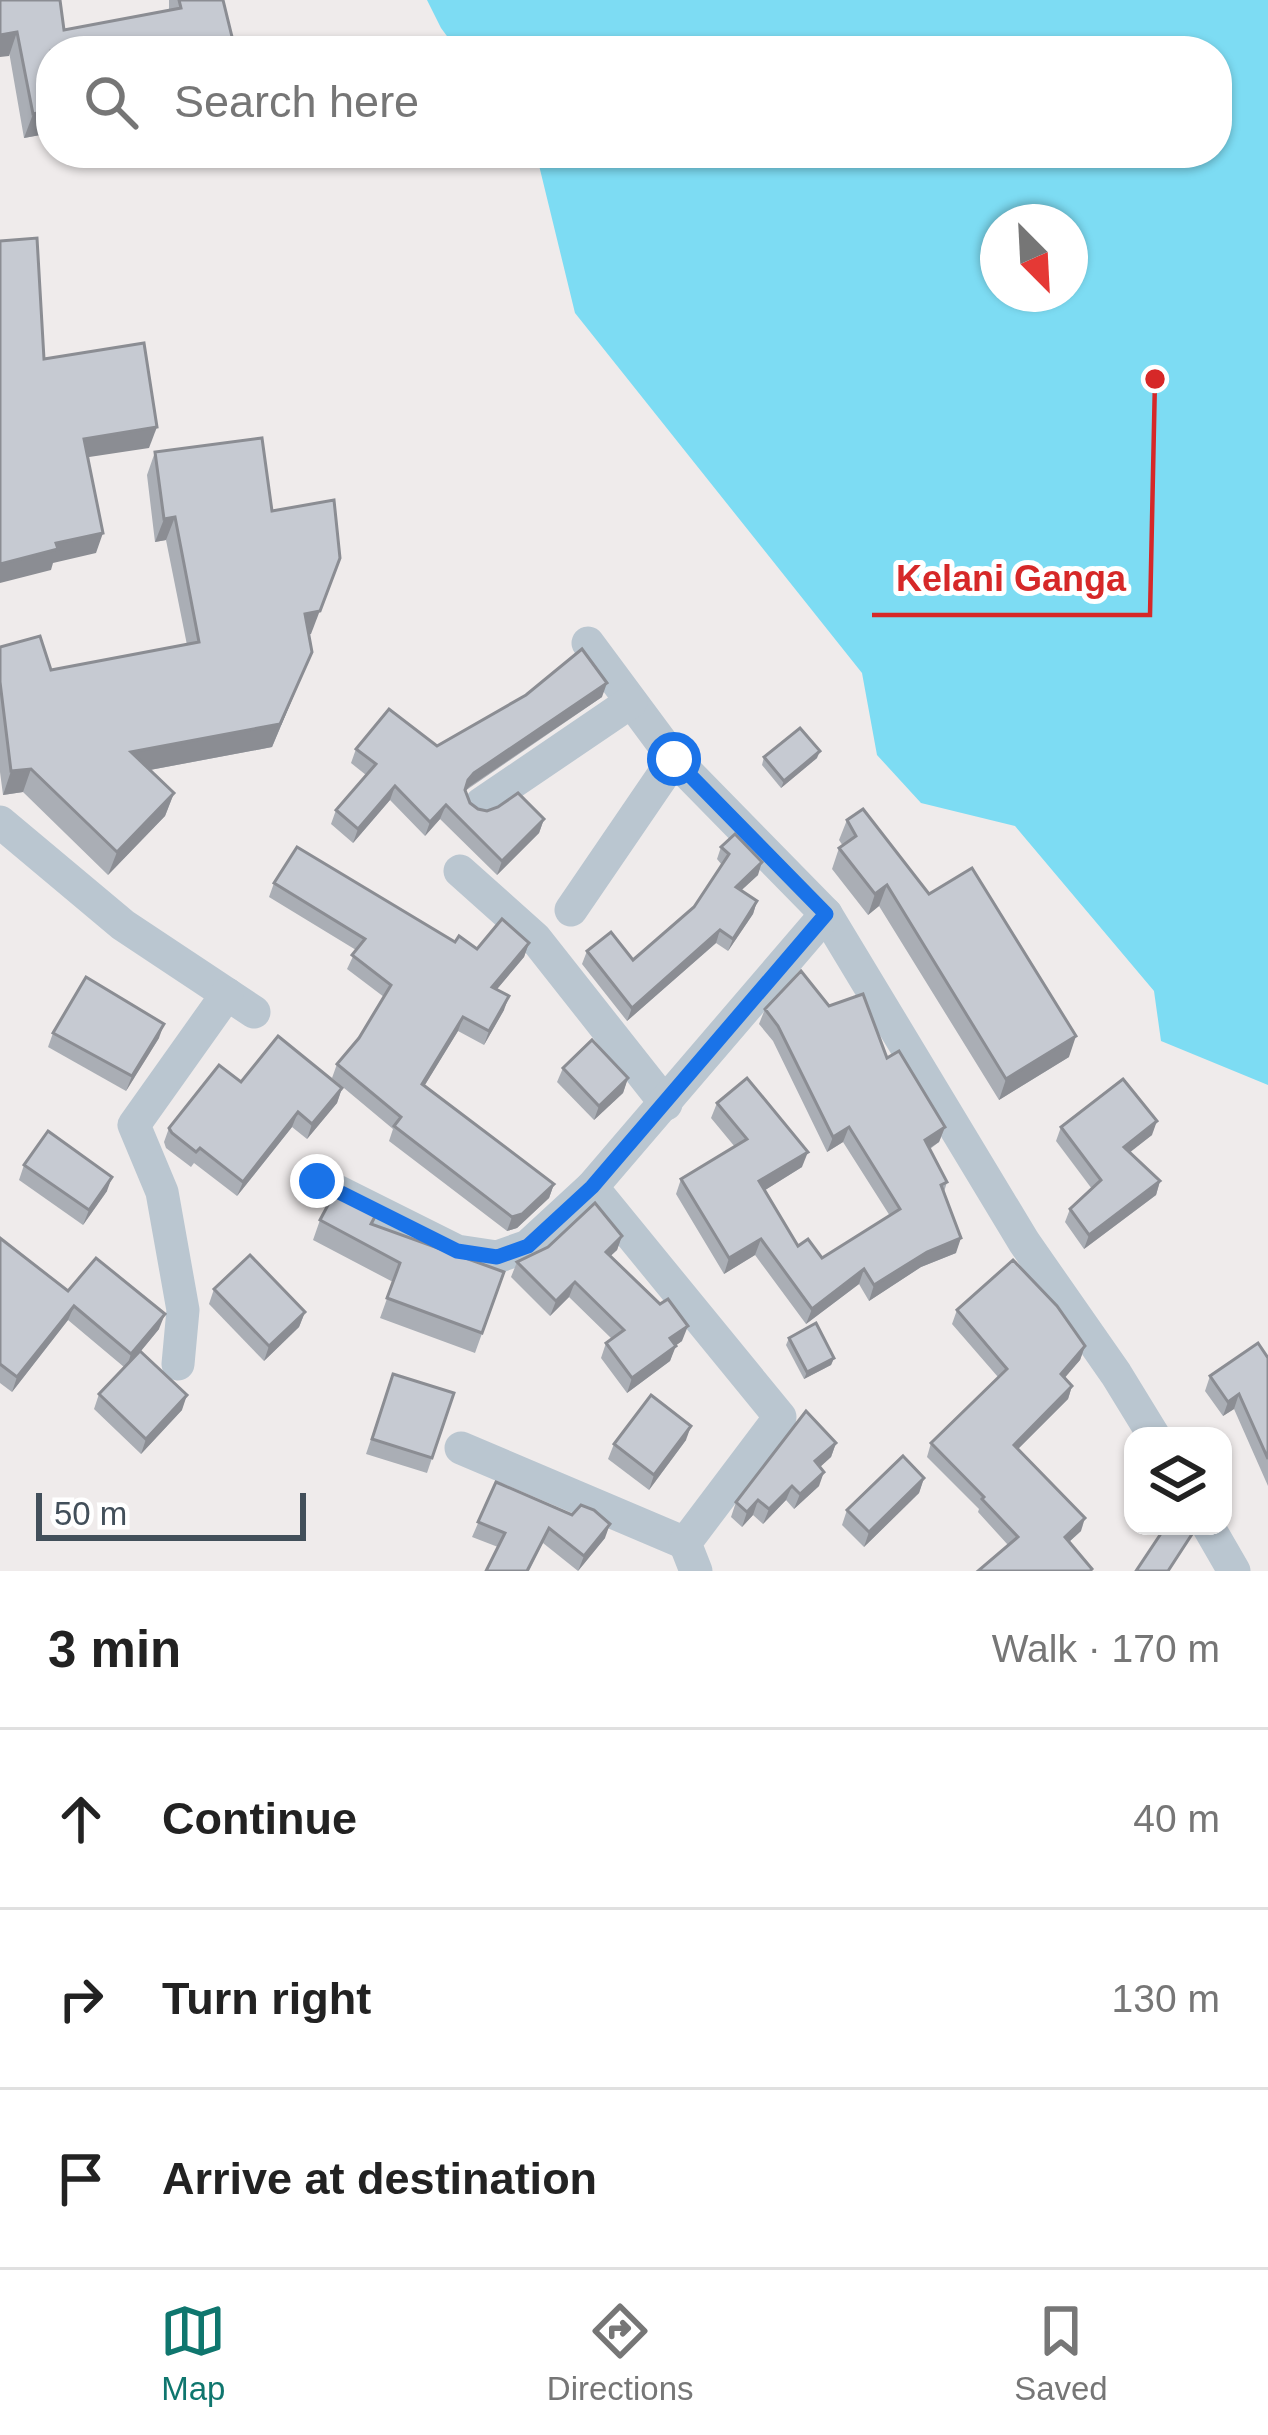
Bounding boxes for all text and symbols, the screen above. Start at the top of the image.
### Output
search box [36,36,1232,168]
icon: search [78,69,144,135]
text: Search here [174,76,419,127]
north arrow [980,204,1088,312]
callout: Kelani Ganga [872,543,1150,615]
text: Kelani Ganga [896,558,1127,599]
route start [647,732,701,786]
route end [290,1154,344,1208]
map controls [1124,1427,1232,1535]
button: layers [1124,1427,1232,1535]
scale bar [36,1487,306,1540]
text: 50 m [54,1495,127,1532]
text: 3 min [48,1621,181,1678]
text: Walk · 170 m [992,1627,1220,1670]
icon: ahead [48,1786,114,1852]
text: Continue [162,1793,357,1844]
text: 40 m [1133,1797,1220,1840]
icon: right [48,1966,114,2032]
text: Turn right [162,1973,371,2024]
text: 130 m [1112,1977,1220,2020]
icon: arrive [48,2146,114,2212]
text: Arrive at destination [162,2153,597,2204]
tab: Map [160,2298,226,2408]
tab: Directions [547,2298,694,2408]
tab: Saved [1014,2298,1108,2408]

